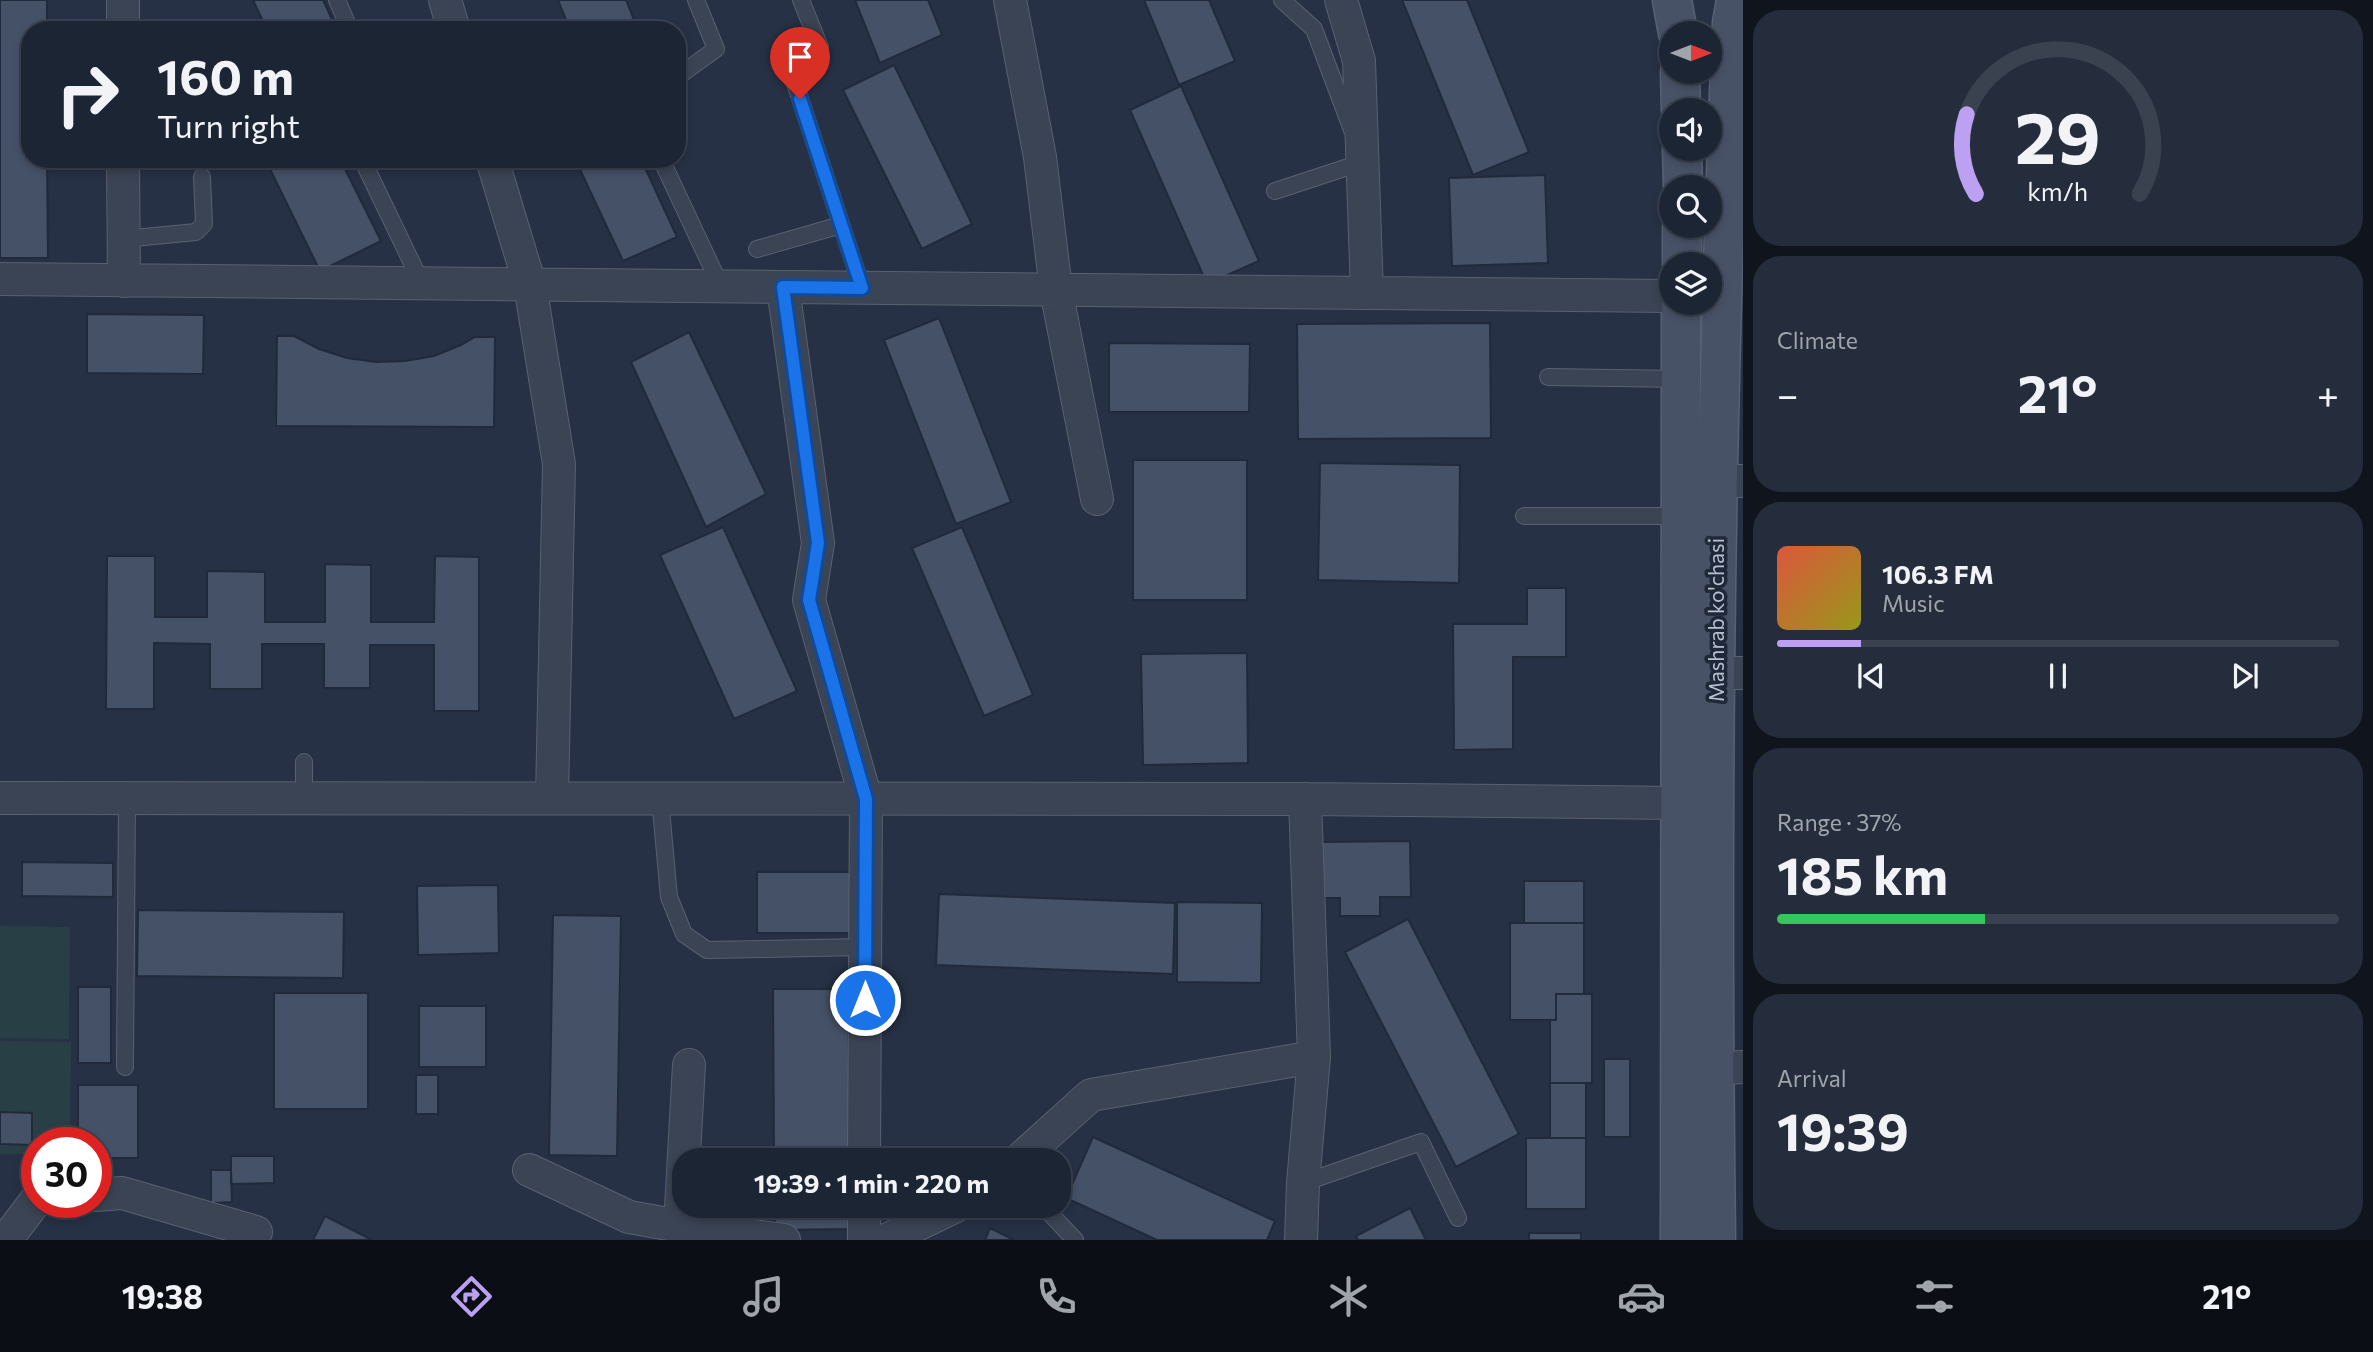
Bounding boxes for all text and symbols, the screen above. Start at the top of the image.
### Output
north arrow [1659,21,1722,84]
map controls [1659,21,1722,315]
pin [770,27,830,99]
icon: arrive [781,38,819,76]
text: 160 m [157,45,294,105]
icon: right [42,49,133,140]
text: 29 [2015,90,2101,179]
button: sound [1659,98,1722,161]
text: Turn right [157,105,300,145]
button: search [1659,175,1722,238]
text: km/h [2028,176,2088,206]
button: layers [1659,252,1722,315]
text: Climate [1777,326,1858,354]
text: 21° [2018,360,2097,424]
text: − [1777,370,1799,417]
text: + [2317,370,2339,417]
street label: Mashrab ko'chasi [1703,538,1728,702]
text: 106.3 FM [1882,558,1994,589]
text: Music [1882,589,1945,617]
icon: previous [1852,657,1890,695]
icon: pause [2039,657,2077,695]
icon: next [2226,657,2264,695]
text: Range · 37% [1777,808,1902,836]
text: 185 km [1777,842,1948,906]
position arrow [828,963,902,1037]
text: Arrival [1777,1064,1847,1092]
text: 19:39 [1777,1098,1909,1162]
speed limit sign: 30 [21,1127,112,1218]
text: 19:39 · 1 min · 220 m [754,1167,989,1198]
icon: directions [447,1272,496,1321]
icon: music [739,1272,788,1321]
icon: phone [1032,1272,1081,1321]
icon: climate [1324,1272,1373,1321]
icon: car [1617,1272,1666,1321]
icon: filters [1910,1272,1959,1321]
text: 19:38 [122,1276,203,1316]
text: 21° [2202,1276,2251,1316]

